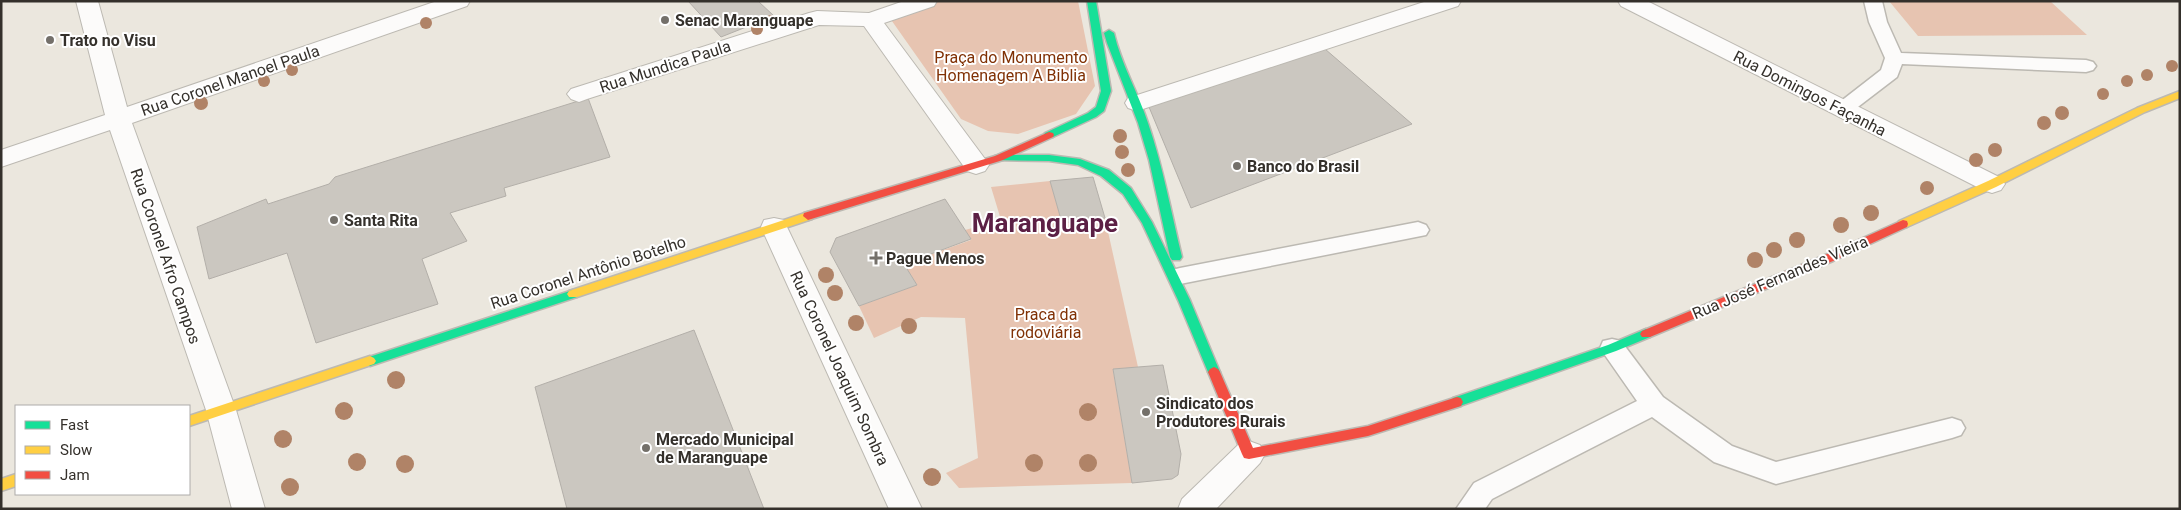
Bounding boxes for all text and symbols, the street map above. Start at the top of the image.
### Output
place label: Senac Maranguape [675,11,814,30]
marker: Senac Maranguape [659,14,671,26]
place label: Trato no Visu [60,31,156,50]
marker: Trato no Visu [44,34,56,46]
street label: Rua Mundica Paula [597,36,733,97]
street label: Rua Coronel Manoel Paula [138,41,322,120]
street label: Rua Domingos Façanha [1730,47,1889,140]
park label: Praça do Monumento Homenagem A Biblia [934,48,1088,85]
place label: Banco do Brasil [1247,157,1359,176]
marker: Banco do Brasil [1231,160,1243,172]
street label: Rua Coronel Afro Campos [127,166,205,346]
district label: Maranguape [972,208,1118,238]
place label: Santa Rita [344,211,418,230]
marker: Santa Rita [328,214,340,226]
street label: Rua Coronel Antônio Botelho [488,232,688,313]
street label: Rua José Fernandes Vieira [1690,232,1871,323]
place label: Pague Menos [886,249,984,268]
marker: Pague Menos [870,252,882,264]
street label: Rua Coronel Joaquim Sombra [786,268,893,468]
park label: Praca da rodoviária [1011,305,1081,342]
place label: Sindicato dos Produtores Rurais [1156,394,1286,431]
legend [15,405,190,495]
marker: Sindicato dos Produtores Rurais [1140,406,1152,418]
text: Fast [60,416,89,434]
place label: Mercado Municipal de Maranguape [656,430,794,467]
text: Slow [60,441,92,459]
marker: Mercado Municipal de Maranguape [640,442,652,454]
text: Jam [60,466,90,484]

